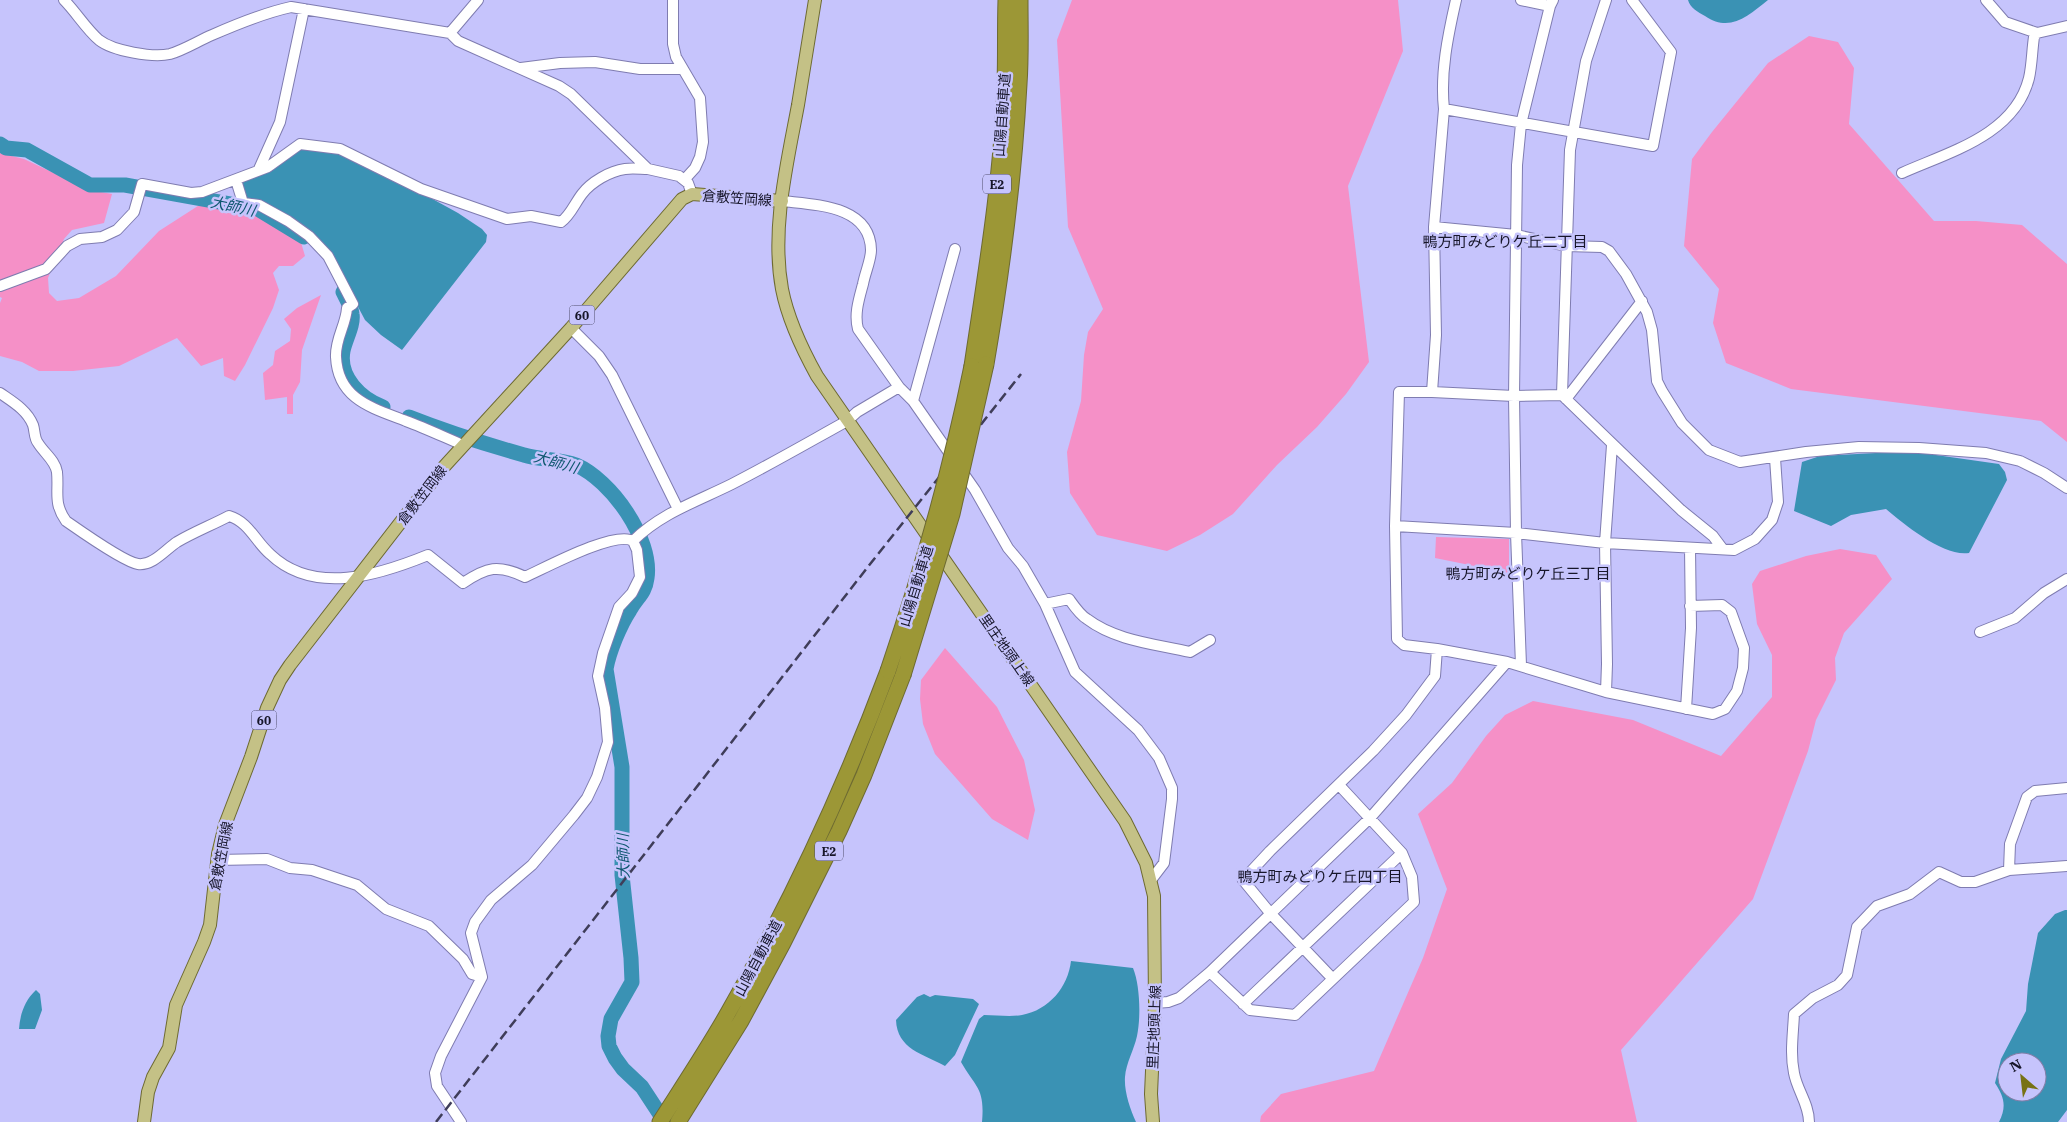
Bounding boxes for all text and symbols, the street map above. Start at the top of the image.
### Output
street label: 山陽自動車道 [990,72,1014,158]
road number: E2 [983,174,1011,193]
street label: 倉敷笠岡線 [701,187,773,209]
water label: 大師川 [209,192,259,220]
district label: 鴨方町みどりケ丘二丁目 [1422,232,1588,251]
road number: 60 [570,306,594,324]
water label: 大師川 [532,447,582,478]
street label: 倉敷笠岡線 [393,462,451,528]
street label: 山陽自動車道 [895,543,937,629]
district label: 鴨方町みどりケ丘三丁目 [1445,564,1611,583]
street label: 里庄地頭上線 [976,610,1038,690]
road number: 60 [252,710,276,730]
street label: 倉敷笠岡線 [205,820,237,892]
water label: 大師川 [613,831,633,879]
road number: E2 [815,841,843,860]
district label: 鴨方町みどりケ丘四丁目 [1237,867,1403,886]
street label: 山陽自動車道 [730,917,786,999]
street label: 里庄地頭上線 [1144,985,1164,1069]
north arrow [1997,1052,2047,1102]
text: N [2007,1055,2025,1076]

